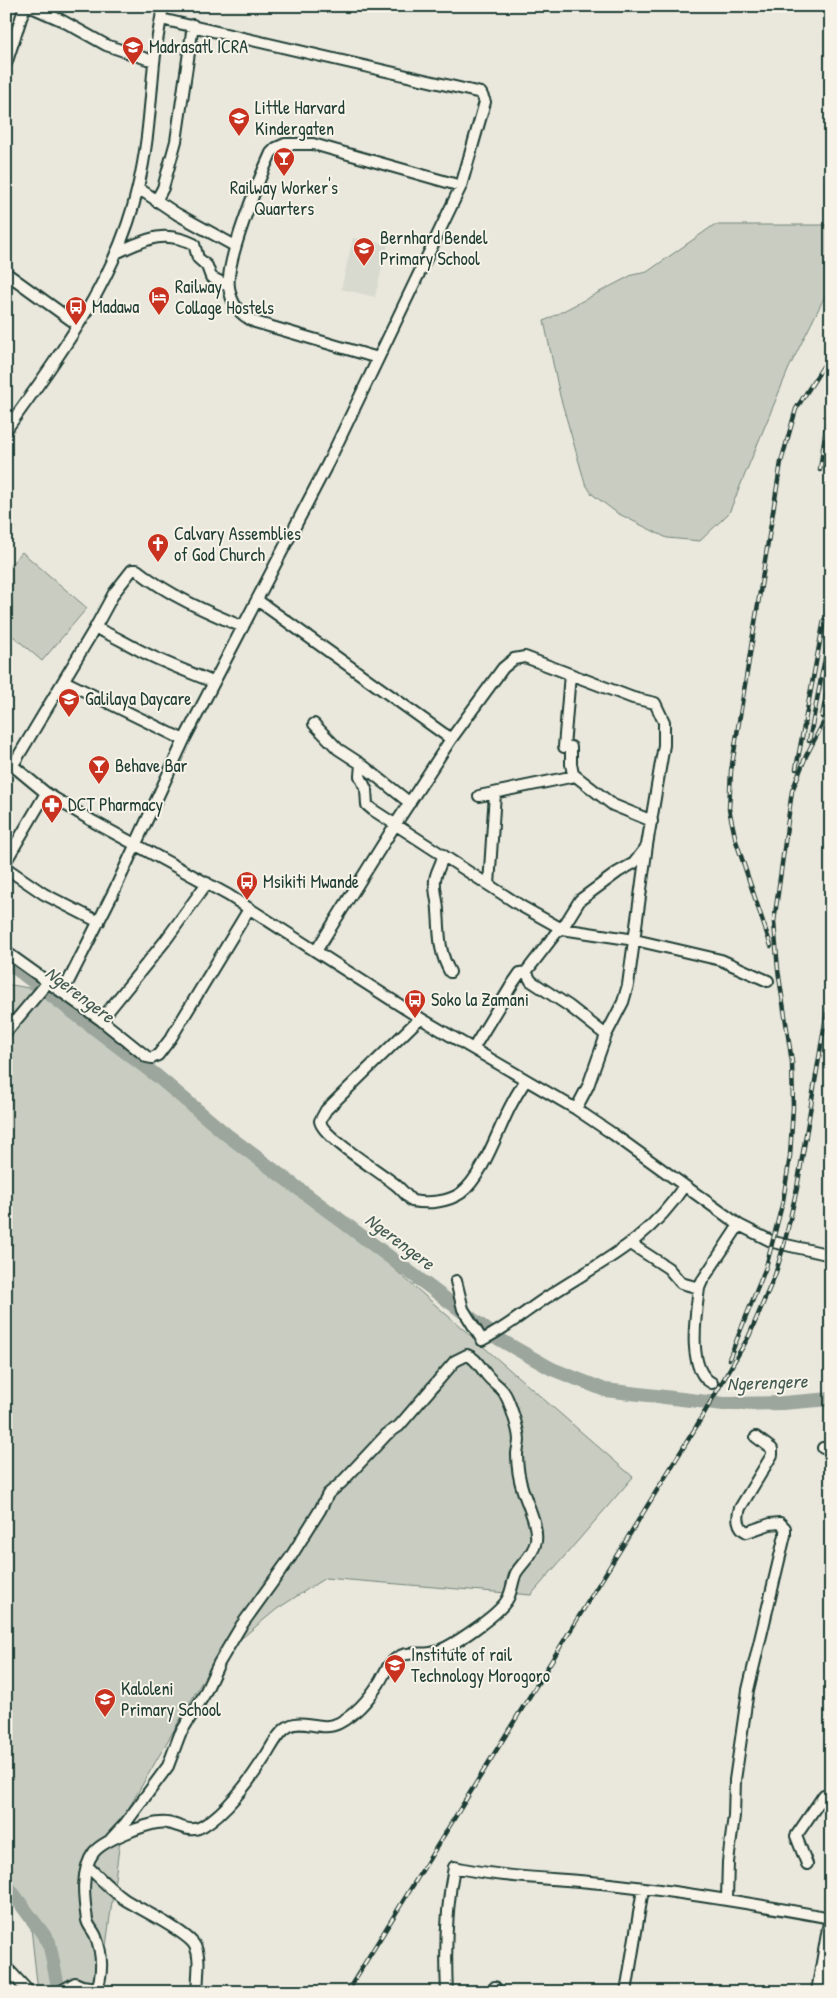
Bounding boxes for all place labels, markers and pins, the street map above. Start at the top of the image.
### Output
place label: Madrasatl ICRA [149,34,248,59]
school or university icon: Madrasatl ICRA [121,35,145,66]
place label: Little Harvard Kindergaten [255,95,345,141]
school or university icon: Little Harvard Kindergaten [227,106,251,137]
bar icon: Railway Worker's Quarters [272,146,296,177]
place label: Railway Worker's Quarters [230,175,338,221]
place label: Bernhard Bendel Primary School [380,225,488,271]
school or university icon: Bernhard Bendel Primary School [352,236,376,267]
place label: Railway Collage Hostels [175,274,274,320]
hotel icon: Railway Collage Hostels [147,285,171,316]
place label: Madawa [92,294,139,319]
bus stop icon: Madawa [64,295,88,326]
place label: Calvary Assemblies of God Church [174,521,301,567]
church icon: Calvary Assemblies of God Church [146,532,170,563]
place label: Galilaya Daycare [85,686,192,711]
school or university icon: Galilaya Daycare [57,687,81,718]
place label: Behave Bar [115,753,188,778]
bar icon: Behave Bar [87,754,111,785]
place label: DCT Pharmacy [68,792,163,817]
pharmacy icon: DCT Pharmacy [40,793,64,824]
place label: Msikiti Mwande [263,869,359,894]
bus stop icon: Msikiti Mwande [235,870,259,901]
place label: Soko la Zamani [431,987,529,1012]
bus stop icon: Soko la Zamani [403,988,427,1019]
place label: Institute of rail Technology Morogoro [411,1642,550,1688]
school or university icon: Institute of rail Technology Morogoro [383,1653,407,1684]
place label: Kaloleni Primary School [121,1676,221,1722]
school or university icon: Kaloleni Primary School [93,1687,117,1718]

